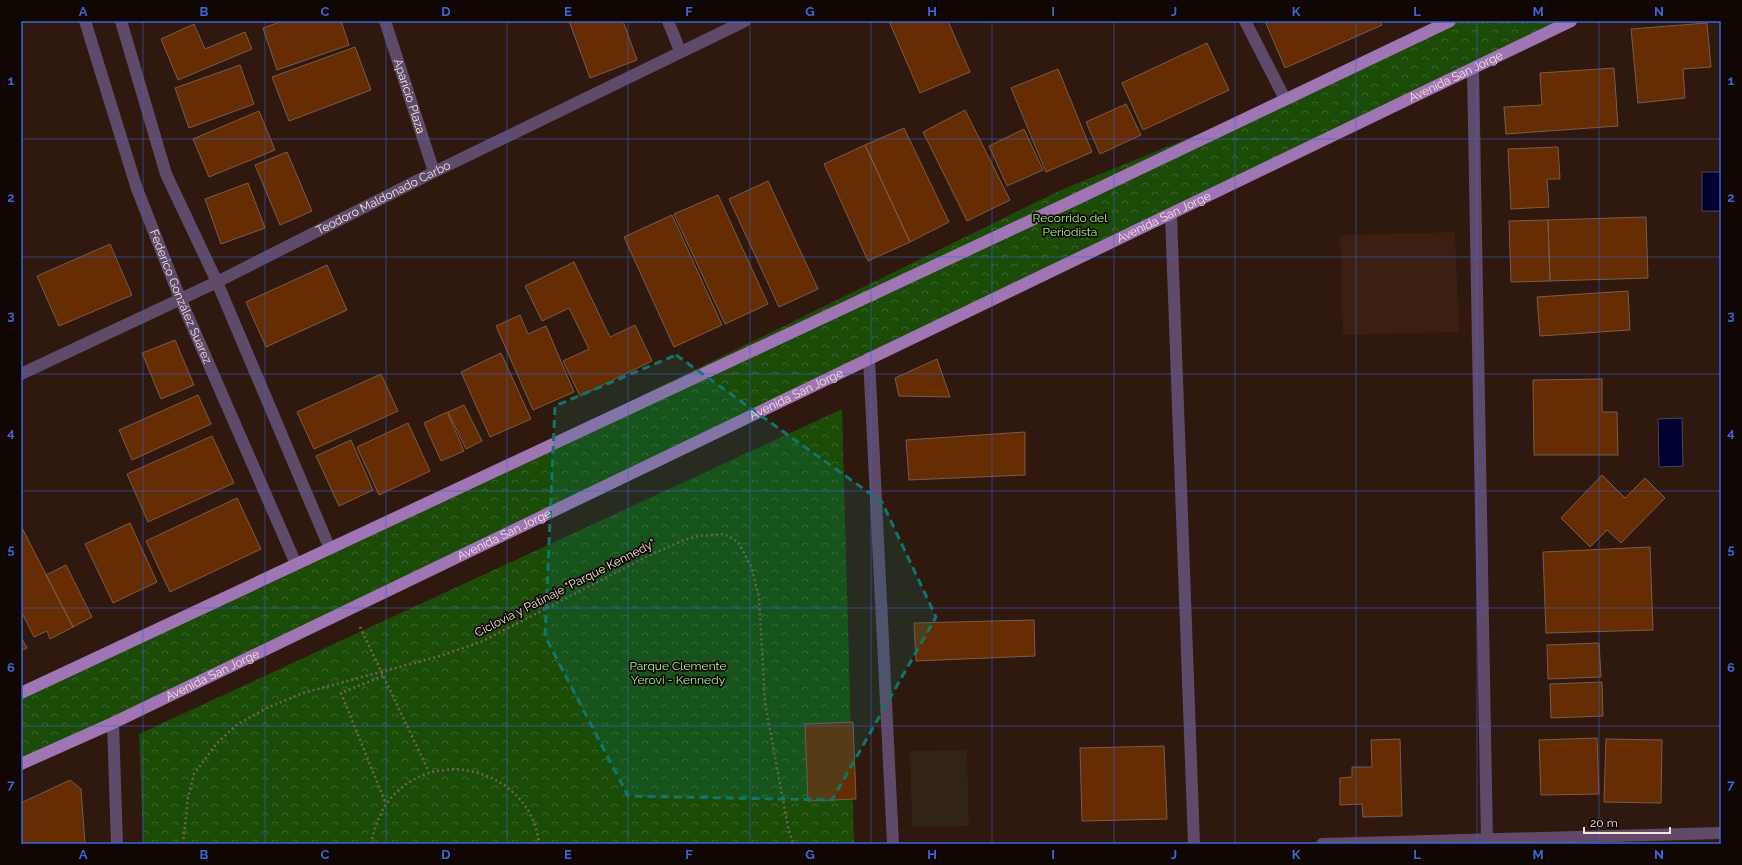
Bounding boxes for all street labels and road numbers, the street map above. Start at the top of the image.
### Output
street label: Avenida San Jorge [1406,48,1505,105]
street label: Aparicio Plaza [391,57,428,135]
street label: Teodoro Maldonado Carbo [314,158,453,238]
street label: Avenida San Jorge [1115,188,1213,246]
street label: Federico González Suarez [147,227,215,366]
street label: Avenida San Jorge [747,365,845,423]
street label: Avenida San Jorge [455,506,554,563]
street label: Ciclovía y Patinaje "Parque Kennedy" [472,536,658,640]
street label: Avenida San Jorge [163,647,262,704]

